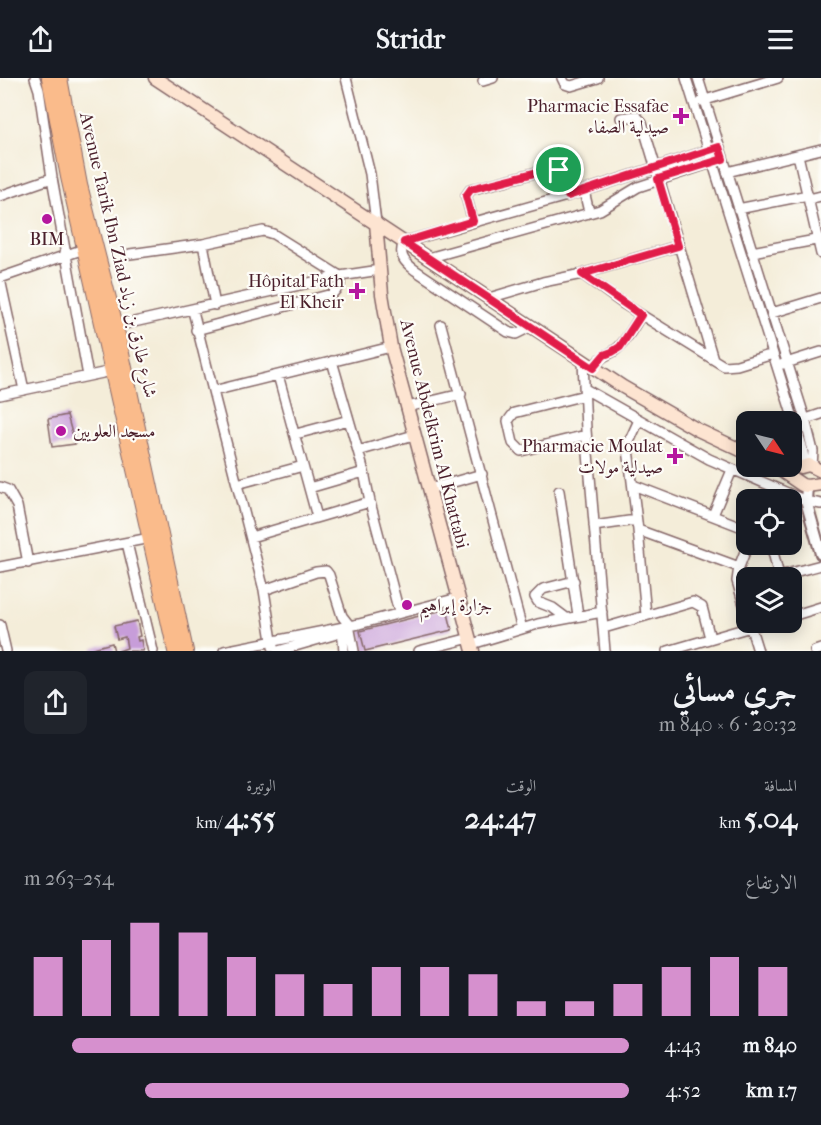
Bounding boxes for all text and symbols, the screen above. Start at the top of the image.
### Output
icon: share [24,23,57,56]
text: Stridr [376,23,445,55]
icon: menu [764,23,797,56]
place label: Pharmacie Essafae صيدلية الصفاء [527,96,669,138]
street label: Avenue Tarik Ibn Ziad شارع طارق بن زياد [71,109,161,401]
marker: Pharmacie Essafae صيدلية الصفاء [674,109,688,123]
pin [533,144,584,195]
icon: arrive [542,153,575,186]
marker: BIM [40,212,54,226]
place label: BIM [29,229,65,250]
place label: Hôpital Fath El Kheir [248,271,344,313]
marker: Hôpital Fath El Kheir [348,282,366,300]
street label: Avenue Abdelkrim Al Khattabi [395,316,473,552]
north arrow [736,411,802,477]
map controls [736,411,802,633]
place label: مسجد العلويين [73,421,155,442]
marker: مسجد العلويين [54,424,68,438]
place label: Pharmacie Moulat صيدلية مولات [522,436,664,478]
marker: Pharmacie Moulat صيدلية مولات [668,449,682,463]
button: locate [736,489,802,555]
button: layers [736,567,802,633]
place label: جزارة إبراهيم [419,595,492,623]
marker: جزارة إبراهيم [400,598,414,612]
button: share [24,671,87,734]
text: جري مسائي [672,671,797,710]
text: 20:32 · 6 × 840 m [659,713,797,736]
text: الوتيرة [246,776,276,795]
text: الوقت [506,776,536,795]
text: المسافة [764,776,797,795]
text: 4:55 [225,801,276,836]
text: 24:47 [465,801,536,836]
text: 5.04 [744,801,797,836]
text: /km [196,813,225,832]
text: km [719,813,744,832]
text: 254–263 m [24,867,114,890]
text: الارتفاع [745,871,797,894]
text: 4:43 [664,1034,701,1057]
text: 840 m [743,1034,797,1057]
text: 4:52 [665,1079,701,1102]
text: 1.7 km [746,1079,797,1102]

